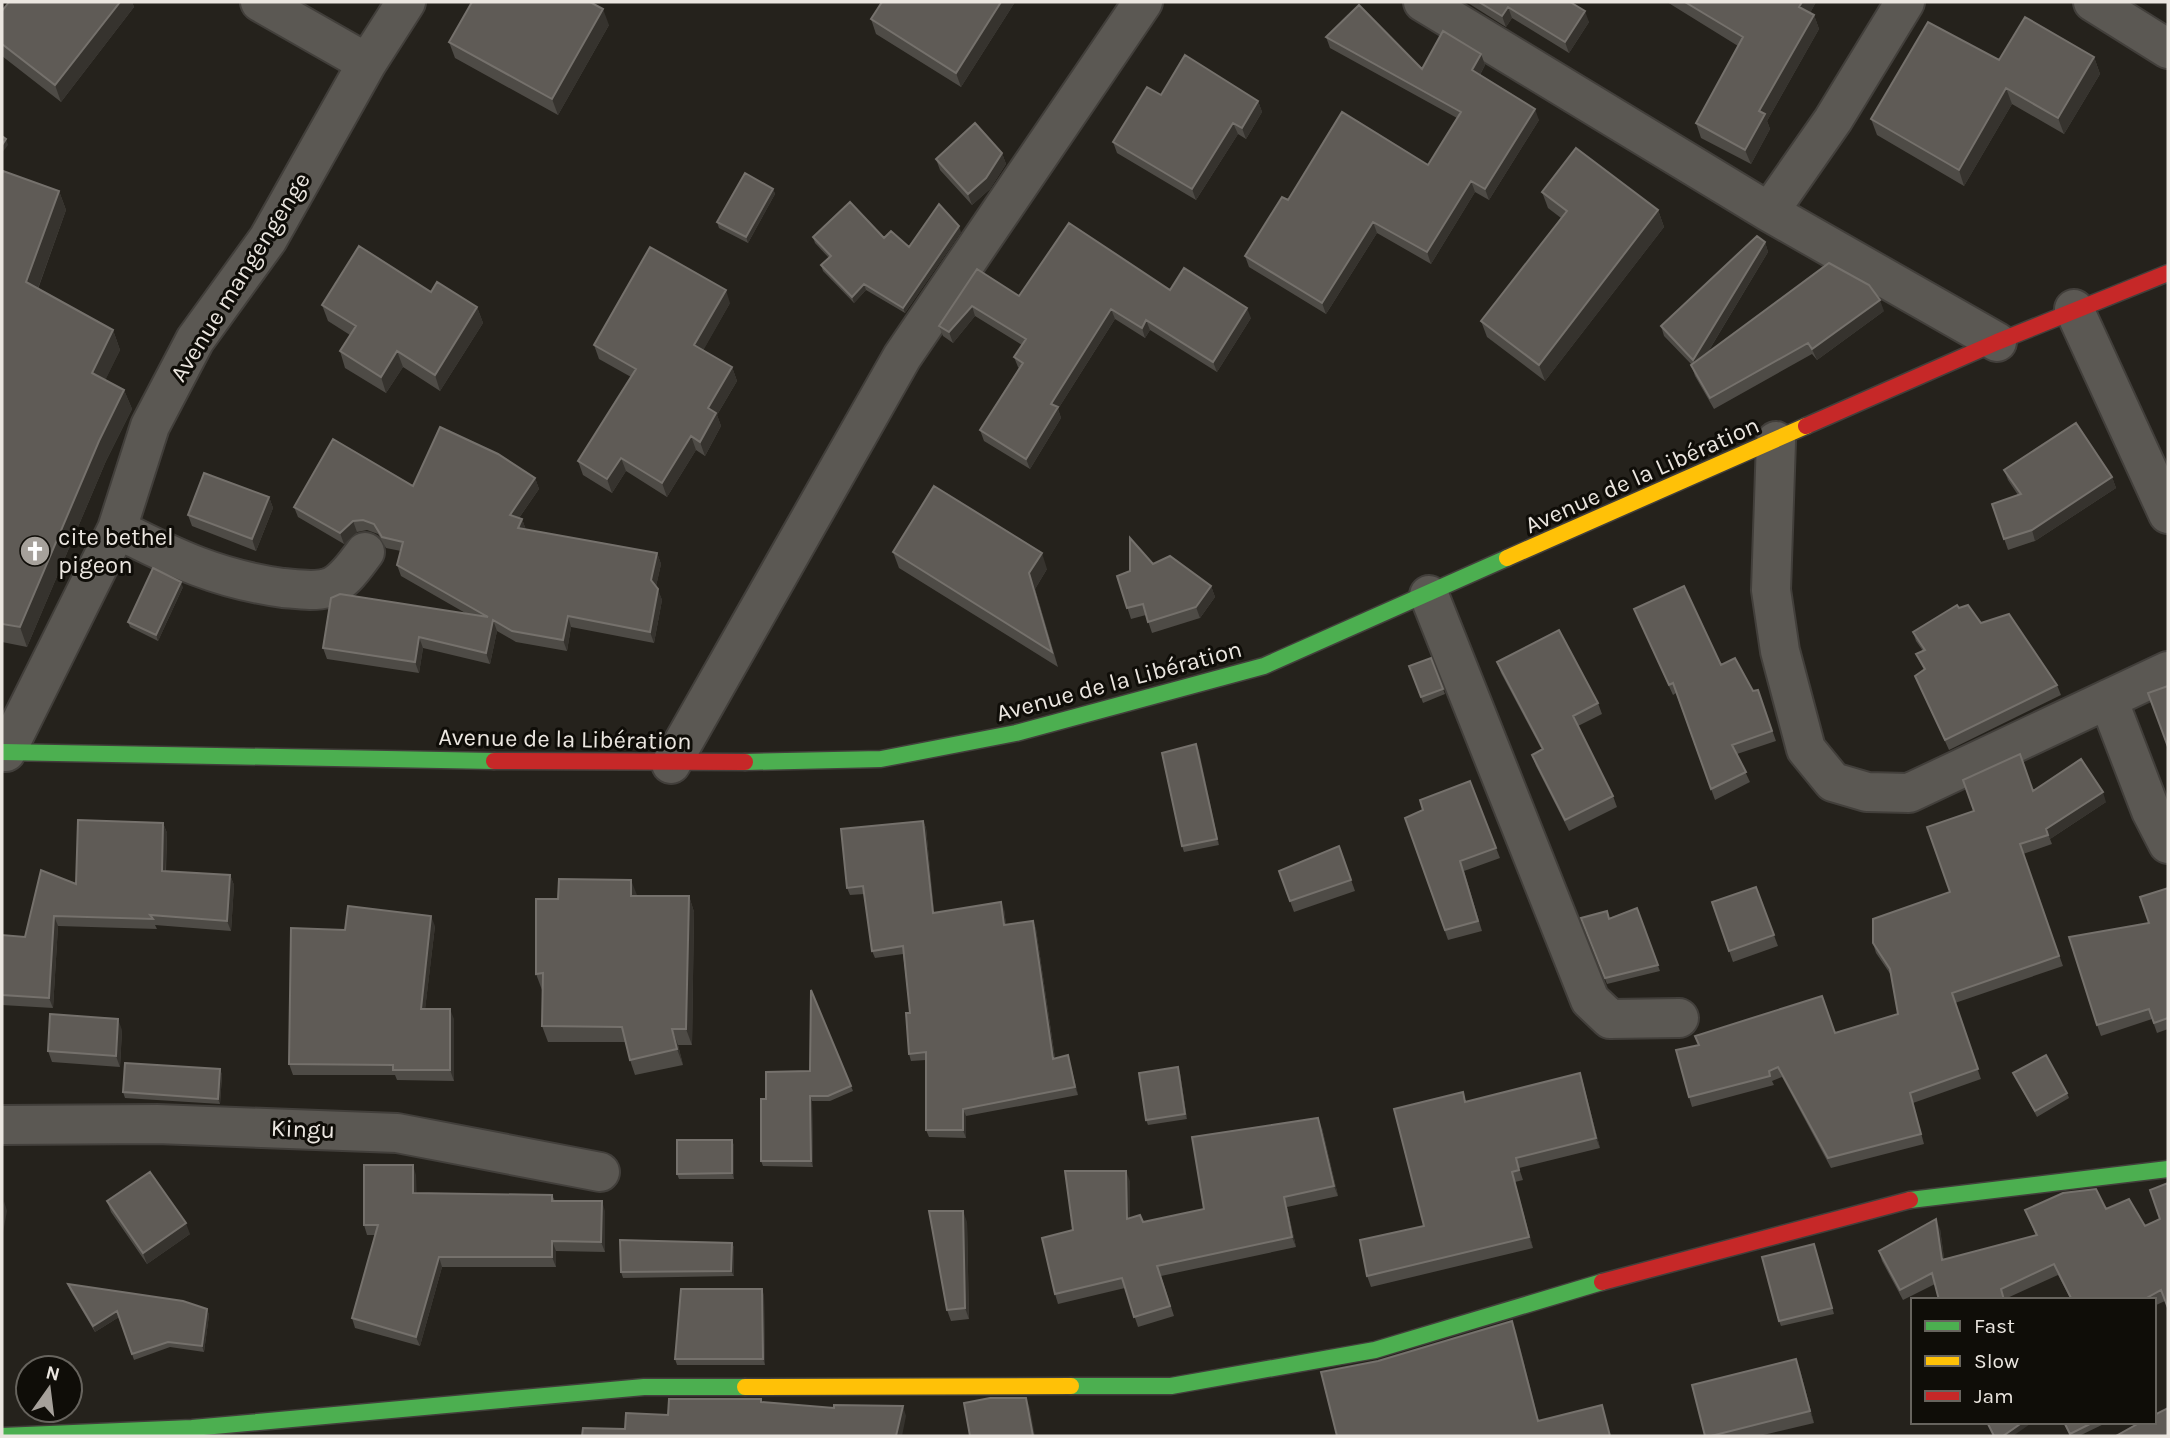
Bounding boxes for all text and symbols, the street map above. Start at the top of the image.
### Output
street label: Avenue mangengenge [164,167,316,387]
street label: Avenue de la Libération [1521,411,1763,539]
place label: cite bethel pigeon [58,523,174,579]
church icon: cite bethel pigeon [18,534,52,568]
street label: Avenue de la Libération [993,635,1245,727]
street label: Avenue de la Libération [438,723,692,755]
street label: Kingu [270,1114,336,1144]
legend [1911,1298,2156,1424]
text: Fast [1974,1314,2015,1338]
text: Slow [1974,1349,2019,1373]
north arrow [14,1354,84,1424]
text: N [44,1361,62,1386]
text: Jam [1974,1384,2014,1408]

